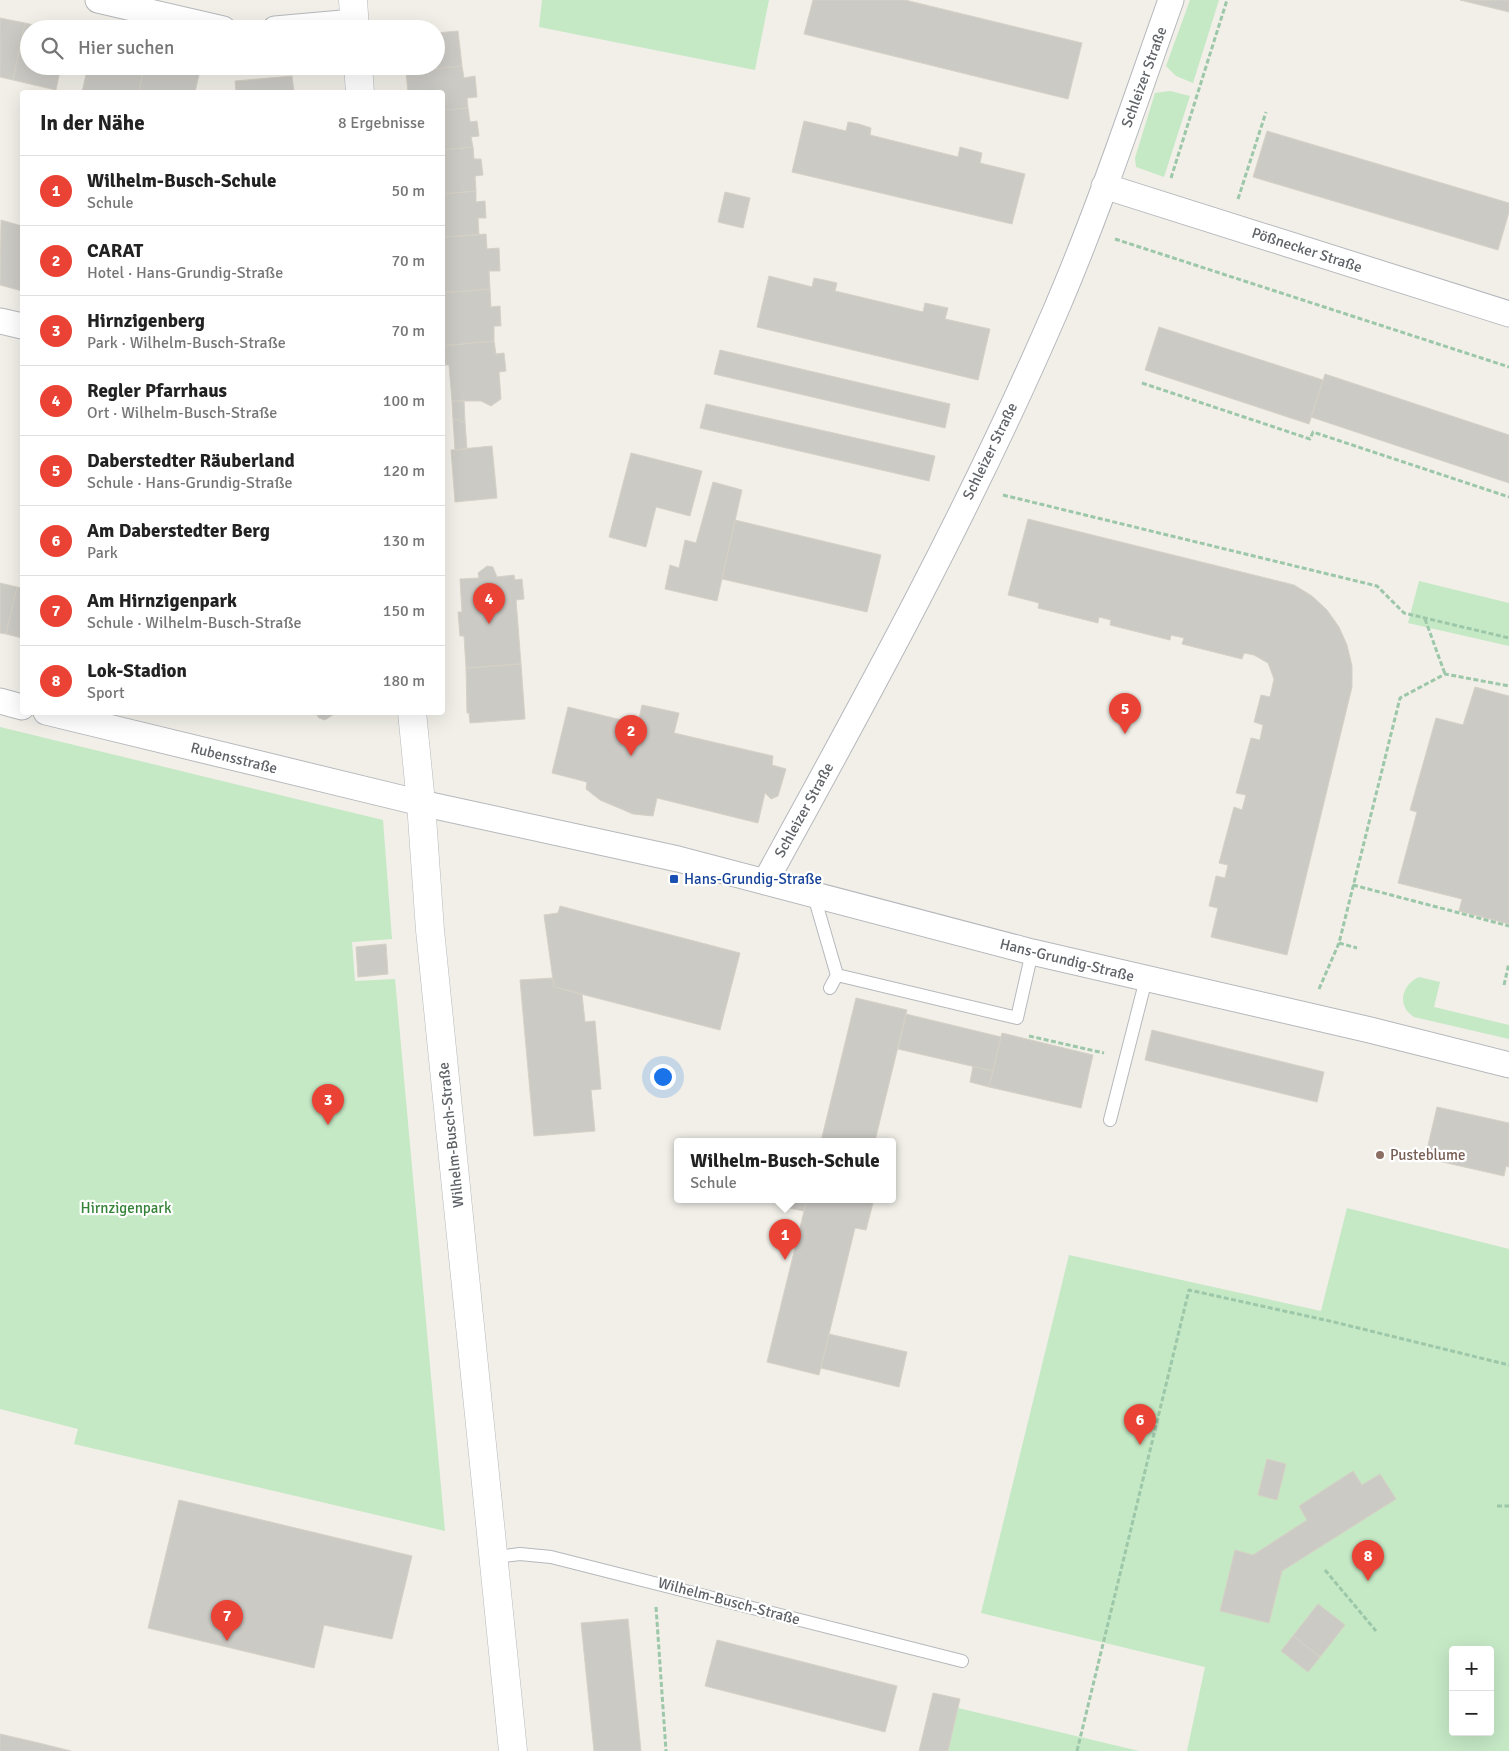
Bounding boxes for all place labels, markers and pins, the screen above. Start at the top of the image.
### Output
pin: 4 [473,583,505,624]
pin: 5 [1109,693,1141,734]
pin: 2 [615,715,647,756]
place label: Hans-Grundig-Straße [684,870,822,888]
marker: Hans-Grundig-Straße [668,873,680,885]
pin: 3 [312,1084,344,1125]
place label: Pusteblume [1390,1146,1466,1164]
marker: Pusteblume [1374,1149,1386,1161]
pin: 1 [769,1219,801,1260]
pin: 6 [1124,1404,1156,1445]
pin: 8 [1352,1540,1384,1581]
pin: 7 [211,1600,243,1641]

